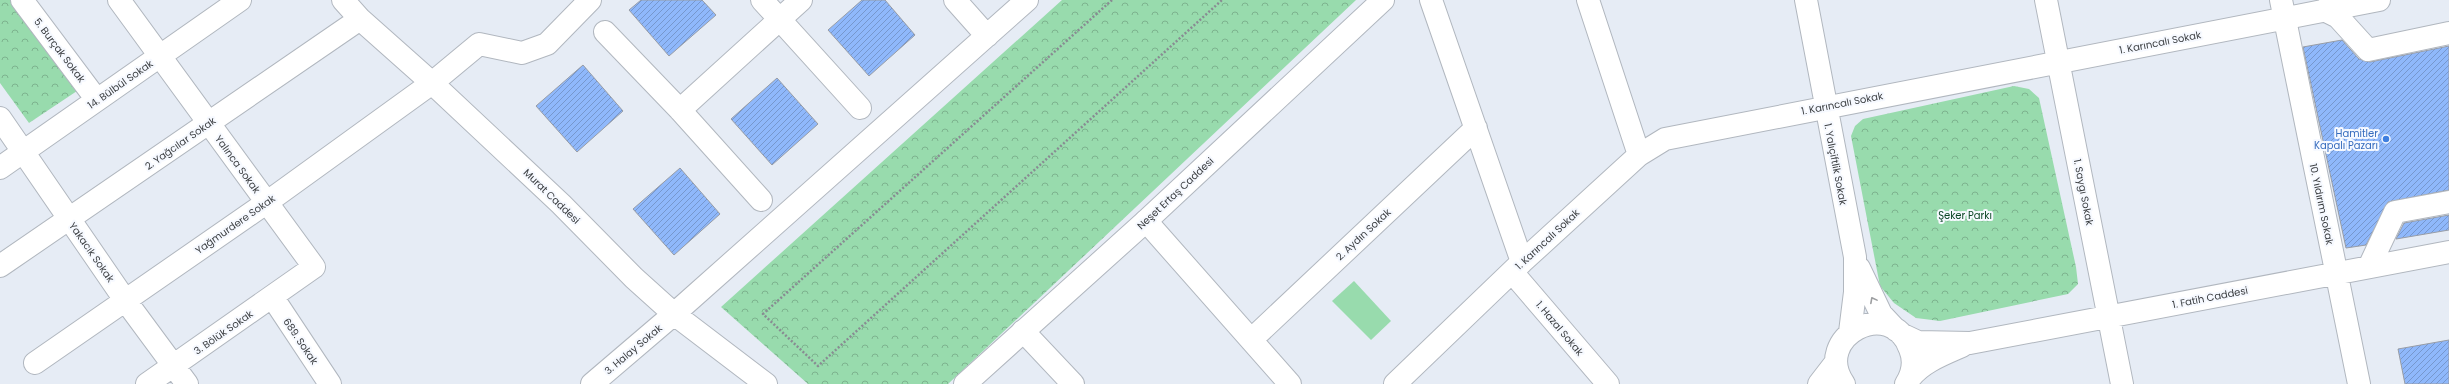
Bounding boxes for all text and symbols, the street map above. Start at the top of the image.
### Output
street label: 5. Burçak Sokak [30,15,89,86]
street label: 1. Karıncalı Sokak [2118,27,2203,58]
street label: 14. Bülbül Sokak [84,56,157,113]
street label: 1. Karıncalı Sokak [1800,88,1885,119]
street label: 2. Yağcılar Sokak [142,113,219,173]
street label: 1. Yalıçiftlik Sokak [1820,122,1851,207]
place label: Hamitler Kapalı Pazarı [2314,126,2378,153]
street label: Yalınca Sokak [211,132,264,197]
marker: Hamitler Kapalı Pazarı [2381,134,2391,144]
street label: Neşet Ertaş Caddesi [1134,154,1217,233]
street label: 1. Saygı Sokak [2070,158,2097,227]
street label: 10. Yıldırım Sokak [2306,162,2338,247]
street label: Murat Caddesi [520,165,583,227]
street label: Yağmurdere Sokak [192,191,279,258]
street label: 2. Aydın Sokak [1332,204,1395,264]
street label: 1. Karıncalı Sokak [1512,205,1583,273]
park label: Şeker Parkı [1938,208,1992,223]
street label: Yakacık Sokak [65,219,118,286]
street label: 1. Fatih Caddesi [2171,283,2249,312]
one-way arrow [1870,296,1877,304]
street label: 1. Hazal Sokak [1532,298,1588,360]
street label: 3. Bölük Sokak [191,306,257,358]
street label: 689. Sokak [280,315,322,368]
street label: 3. Halay Sokak [601,320,666,378]

